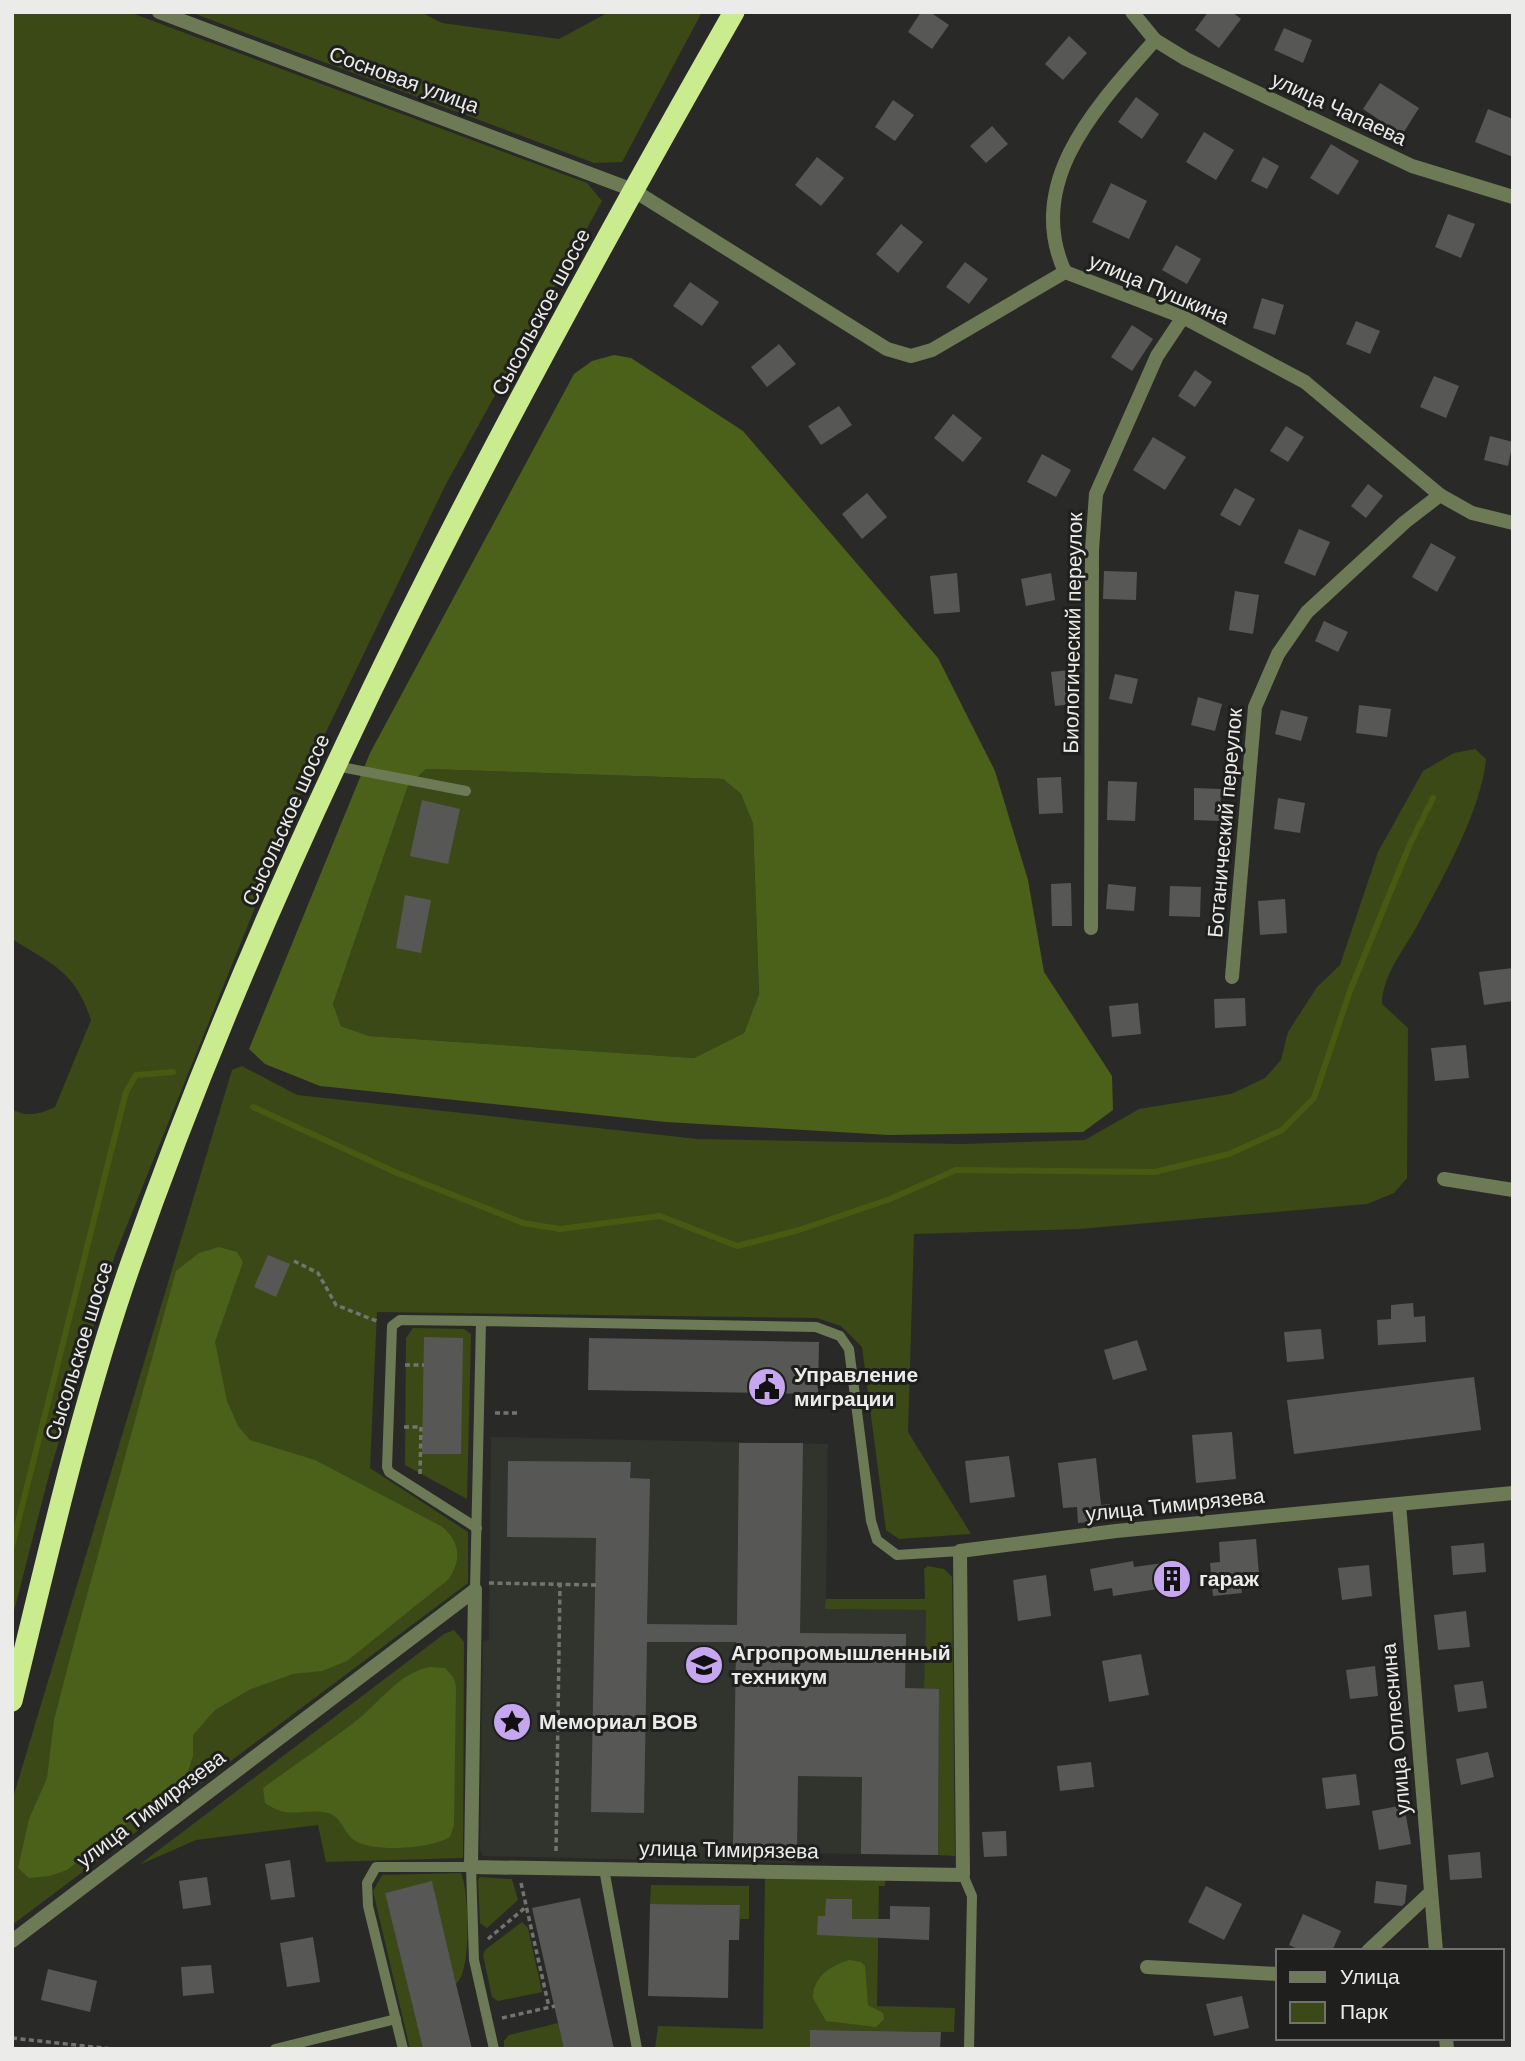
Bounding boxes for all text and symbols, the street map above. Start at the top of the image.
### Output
street label: Сосновая улица [325,40,483,120]
street label: улица Чапаева [1267,65,1412,153]
street label: Сысольское шоссе [485,224,597,400]
street label: улица Пушкина [1085,247,1234,331]
street label: Биологический переулок [1057,511,1089,754]
street label: Ботанический переулок [1201,706,1249,939]
street label: Сысольское шоссе [235,730,337,910]
street label: Сысольское шоссе [38,1258,120,1444]
place label: Управление миграции [794,1361,918,1413]
public building icon: Управление миграции [746,1366,788,1408]
street label: улица Тимирязева [1084,1482,1266,1528]
building icon: гараж [1151,1558,1193,1600]
place label: гараж [1199,1565,1260,1593]
place label: Агропромышленный техникум [731,1639,951,1691]
street label: улица Оплеснина [1375,1642,1417,1816]
school or university icon: Агропромышленный техникум [683,1644,725,1686]
place icon: Мемориал ВОВ [491,1701,533,1743]
place label: Мемориал ВОВ [539,1708,698,1736]
street label: улица Тимирязева [71,1744,231,1874]
street label: улица Тимирязева [639,1834,819,1866]
legend [1276,1949,1504,2040]
text: Улица [1340,1963,1400,1991]
text: Парк [1340,1998,1388,2026]

